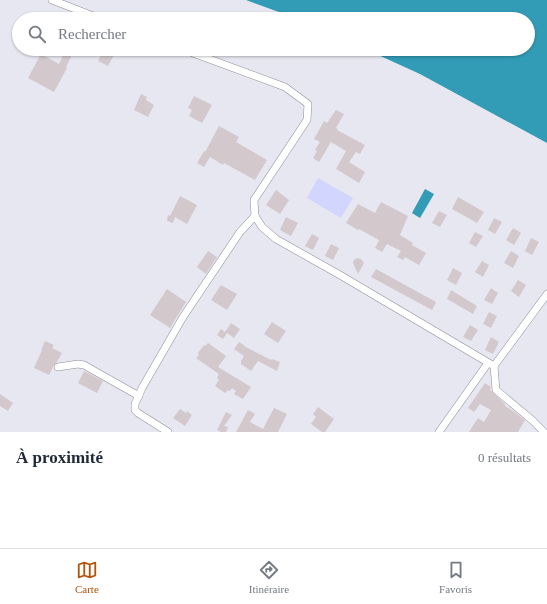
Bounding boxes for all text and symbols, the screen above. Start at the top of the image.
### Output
search box [12,12,535,56]
icon: search [26,23,48,45]
text: Rechercher [58,26,126,42]
text: À proximité [16,448,103,467]
text: 0 résultats [478,450,531,465]
tab: Carte [75,559,99,595]
tab: Itinéraire [249,559,289,595]
tab: Favoris [439,559,472,595]

